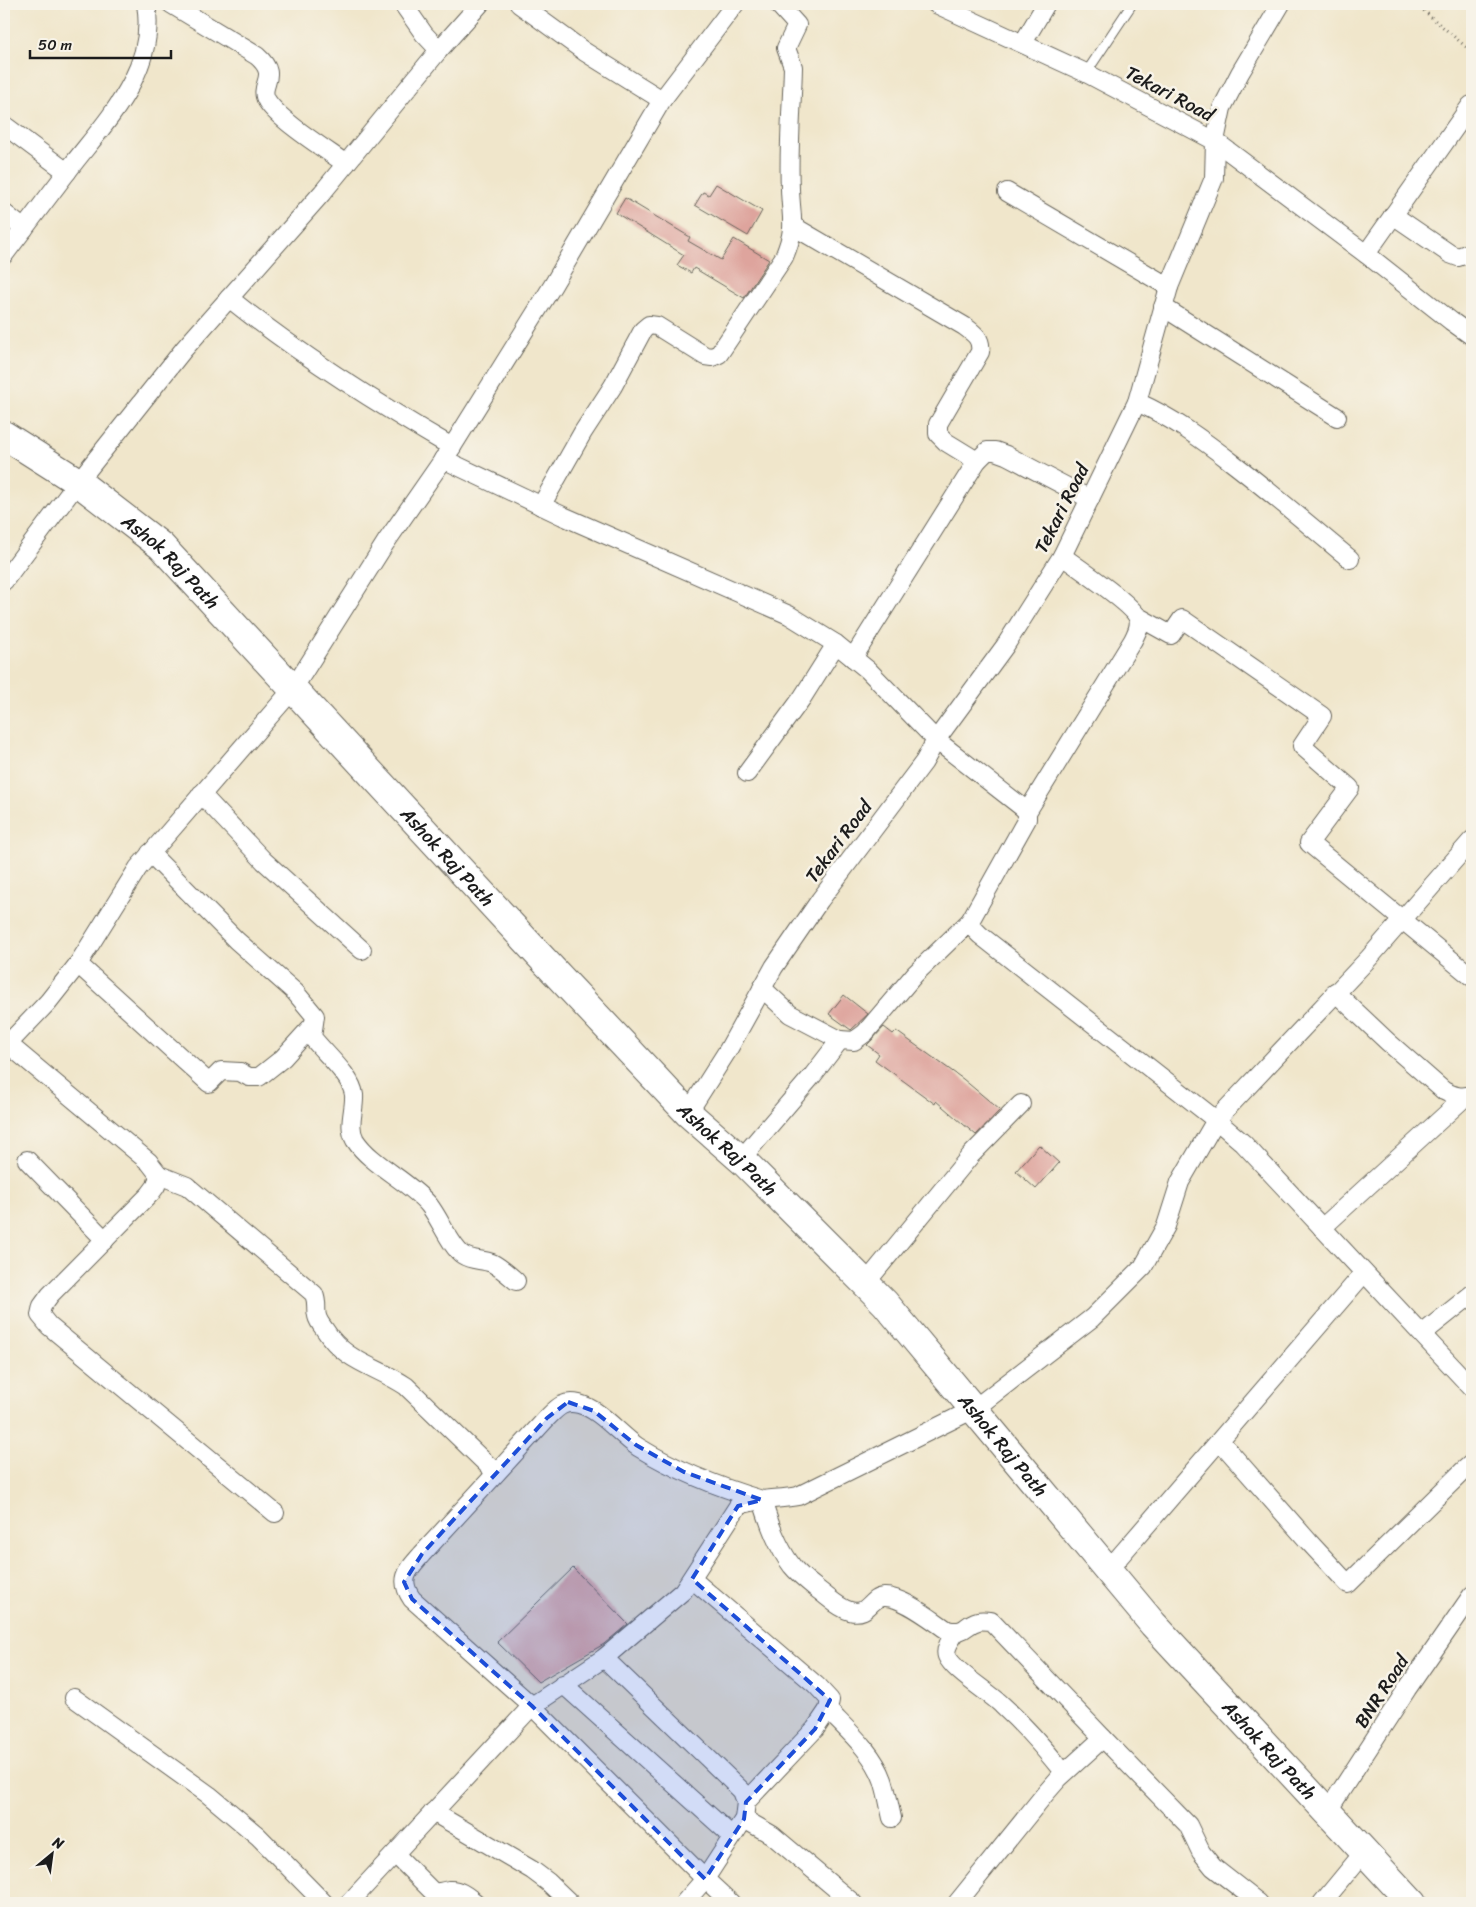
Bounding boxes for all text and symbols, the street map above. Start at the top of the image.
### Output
scale bar [30,28,171,60]
text: 50 m [38,32,73,58]
street label: Tekari Road [1119,56,1222,132]
street label: Tekari Road [1025,456,1099,559]
street label: Ashok Raj Path [113,505,228,617]
street label: Tekari Road [796,791,882,890]
street label: Ashok Raj Path [391,798,503,915]
street label: Ashok Raj Path [668,1094,785,1204]
street label: Ashok Raj Path [949,1385,1056,1504]
street label: BNR Road [1345,1646,1419,1735]
street label: Ashok Raj Path [1213,1691,1325,1808]
text: N [47,1829,69,1856]
north arrow [28,1830,78,1880]

